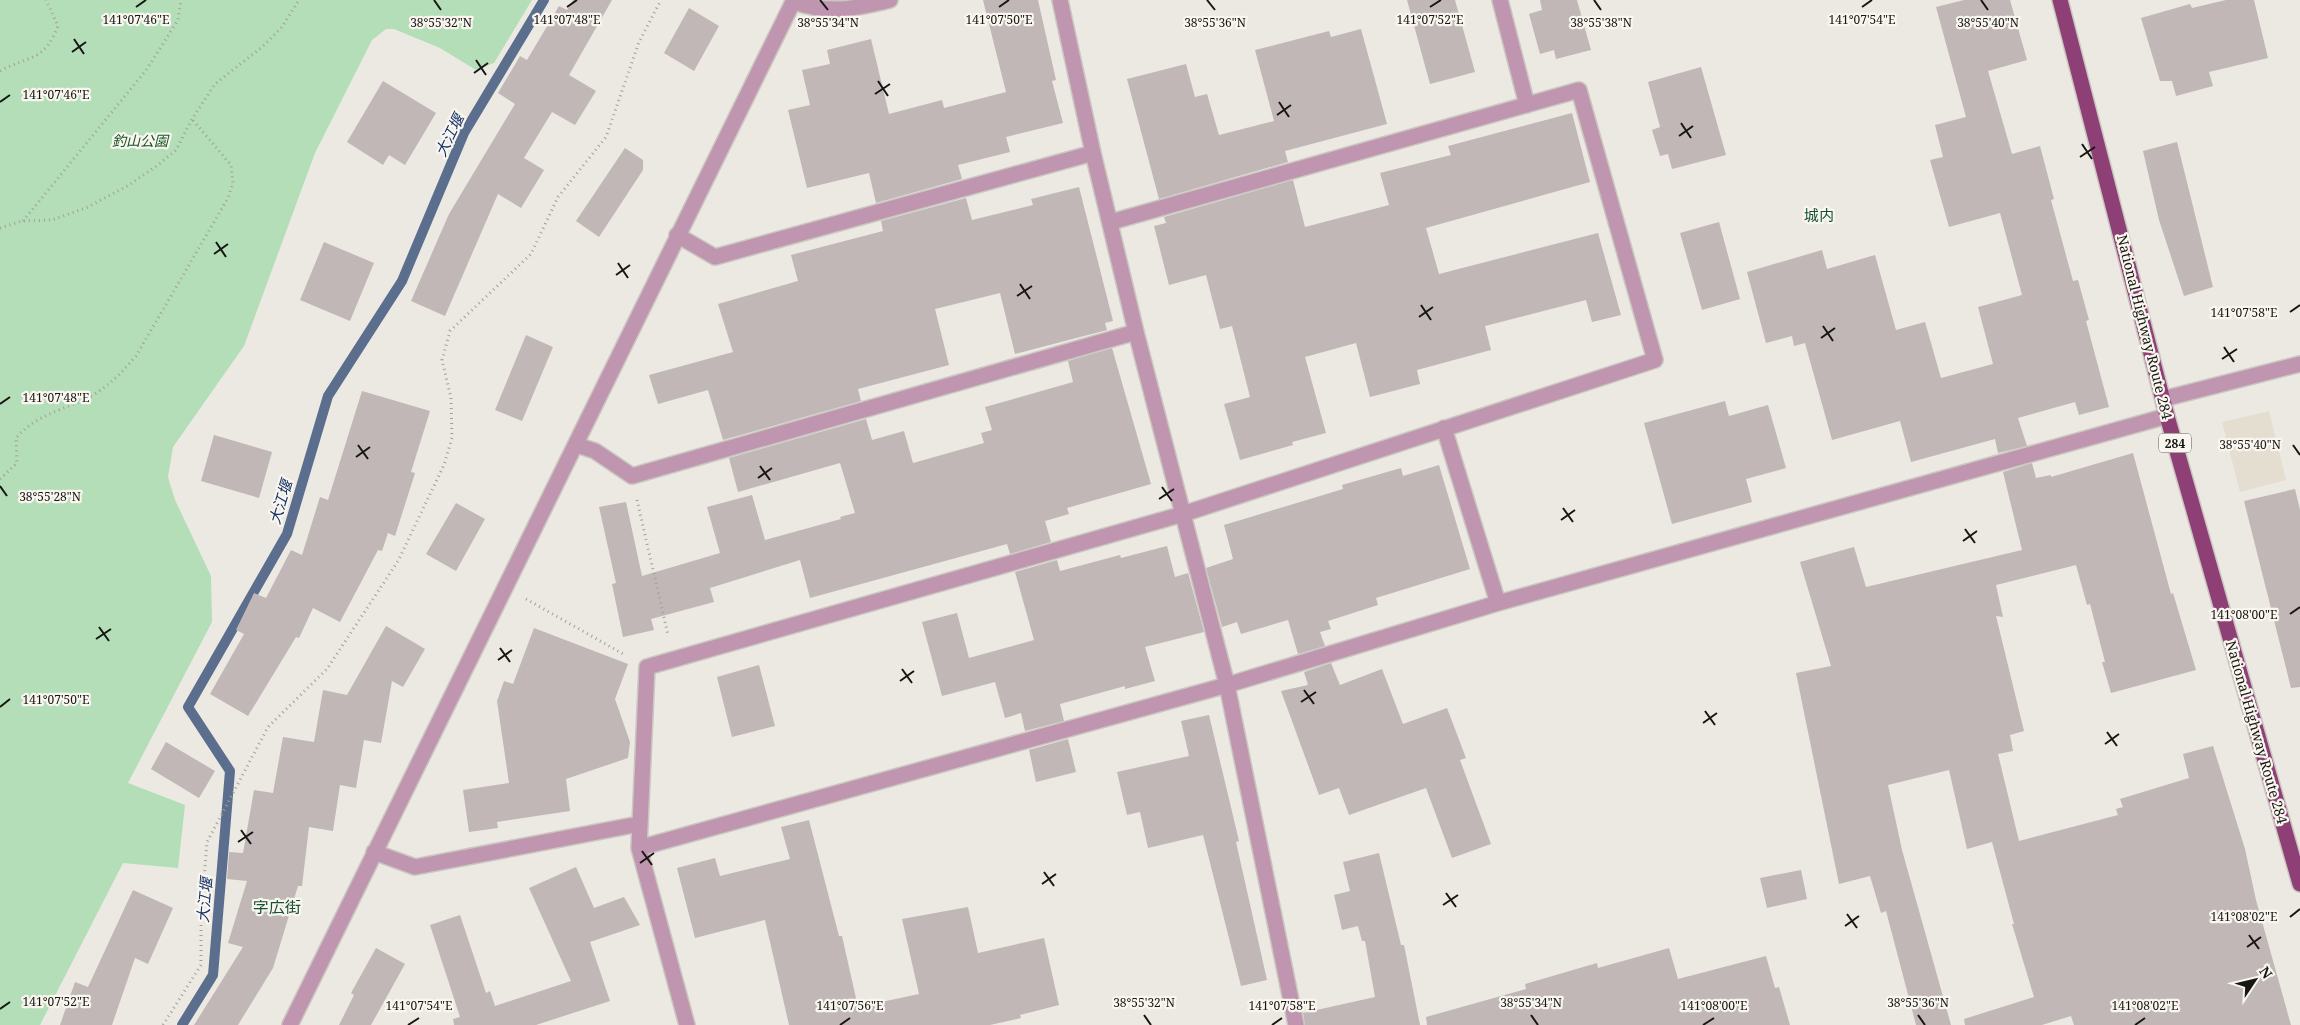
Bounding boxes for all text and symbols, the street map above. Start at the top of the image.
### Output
text: 141°07'46"E [103,11,169,28]
text: 141°07'48"E [534,11,600,28]
text: 141°07'50"E [966,11,1032,28]
text: 141°07'52"E [1397,11,1463,28]
text: 141°07'54"E [1829,11,1895,28]
text: 38°55'32"N [410,14,472,31]
text: 38°55'34"N [797,14,859,31]
text: 38°55'36"N [1184,14,1246,31]
text: 38°55'38"N [1570,14,1632,31]
text: 38°55'40"N [1957,14,2019,31]
text: 141°07'46"E [23,86,89,103]
water label: 大江堰 [430,108,469,160]
park label: 釣山公園 [112,131,170,150]
district label: 城内 [1804,205,1834,225]
street label: National Highway Route 284 [2113,233,2177,422]
text: 141°07'58"E [2211,304,2277,321]
text: 141°07'48"E [23,389,89,406]
road number: 284 [2159,433,2191,452]
text: 38°55'40"N [2219,436,2281,453]
water label: 大江堰 [264,475,297,526]
text: 38°55'28"N [19,488,81,505]
text: 141°08'00"E [2211,606,2277,623]
street label: National Highway Route 284 [2222,638,2292,826]
text: 141°07'50"E [23,691,89,708]
water label: 大江堰 [192,874,216,923]
district label: 字広街 [253,896,301,918]
text: 141°08'02"E [2211,908,2277,925]
north arrow [2230,955,2280,1005]
text: N [2255,962,2277,982]
text: 141°07'52"E [23,993,89,1010]
text: 38°55'32"N [1113,994,1175,1011]
text: 38°55'34"N [1500,994,1562,1011]
text: 38°55'36"N [1887,994,1949,1011]
text: 141°07'54"E [386,997,452,1014]
text: 141°07'56"E [817,997,883,1014]
text: 141°07'58"E [1249,997,1315,1014]
text: 141°08'00"E [1681,997,1747,1014]
text: 141°08'02"E [2112,997,2178,1014]

